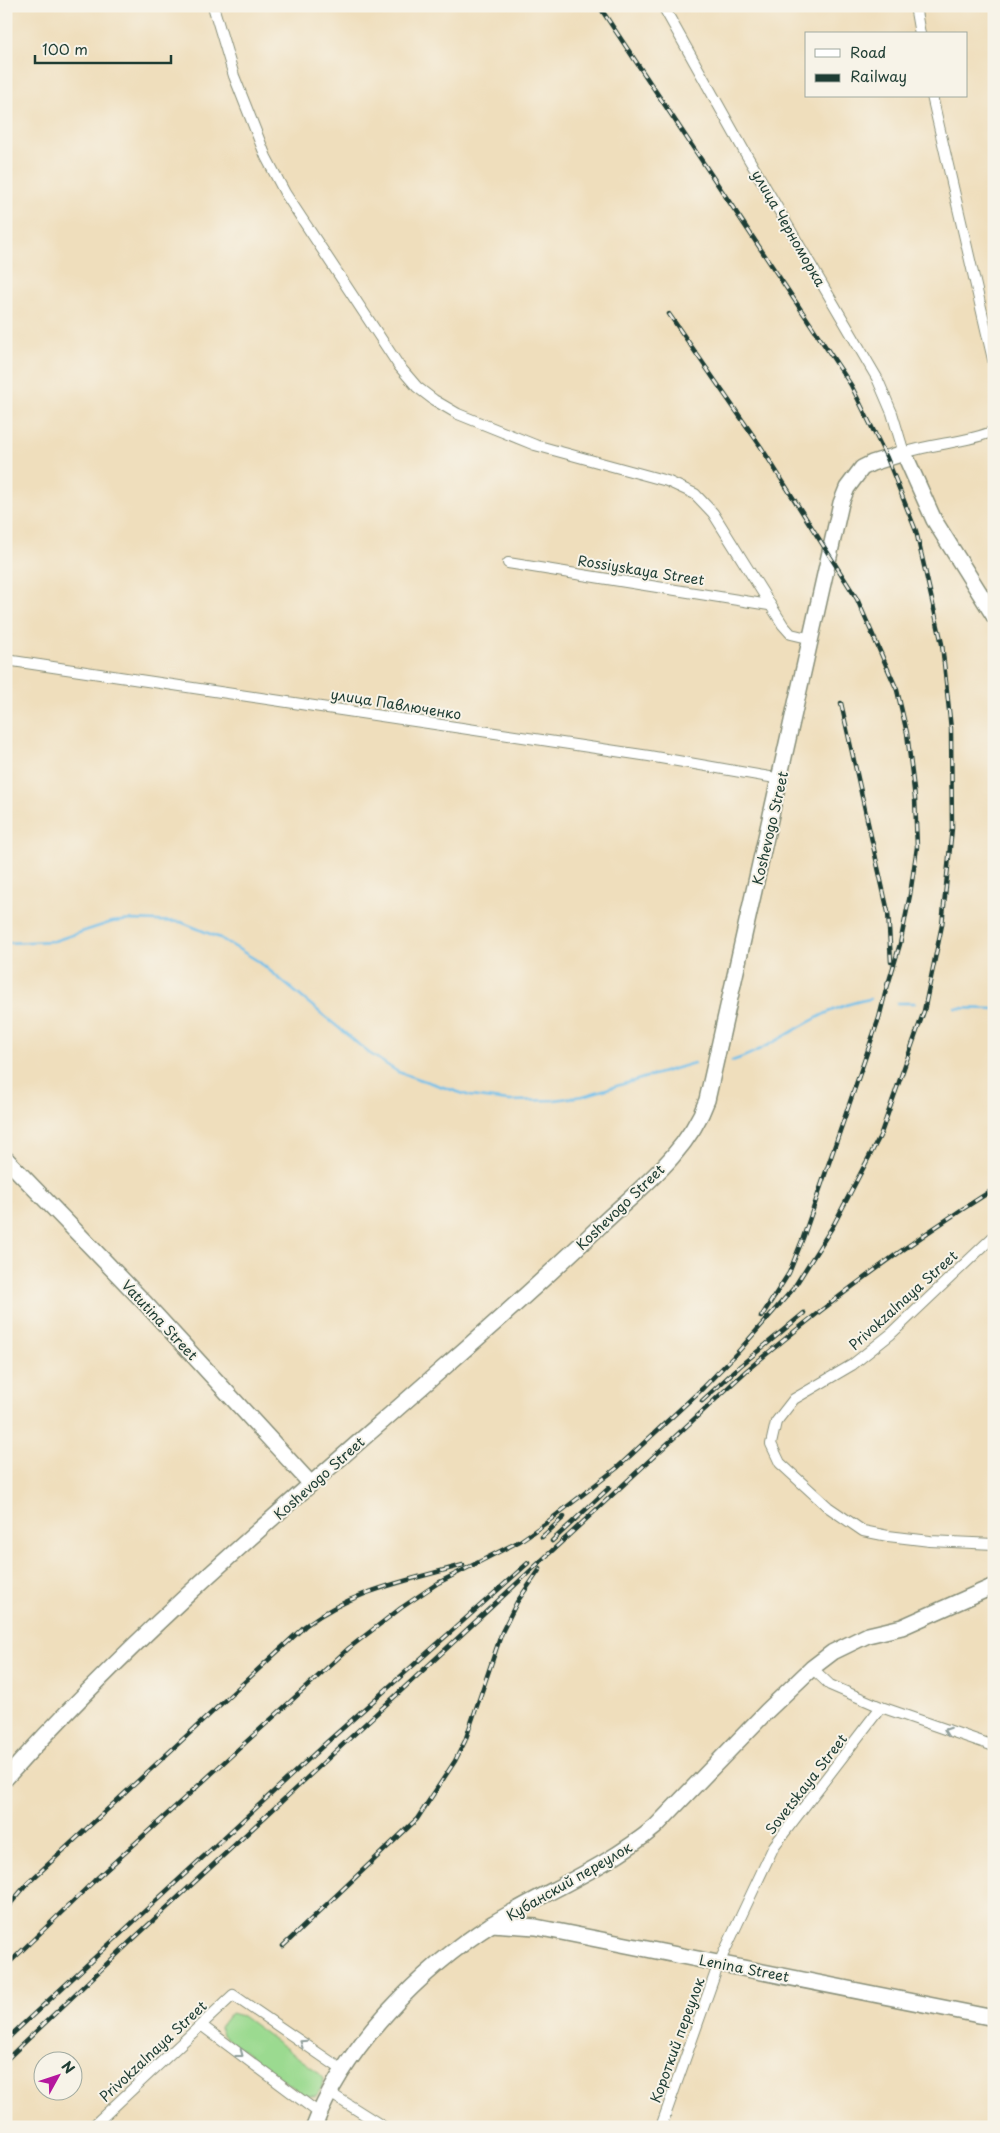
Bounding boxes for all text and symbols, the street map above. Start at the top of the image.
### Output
scale bar [35,32,171,64]
legend [805,32,968,98]
text: 100 m [42,37,88,60]
text: Road [850,40,886,63]
text: Railway [850,64,907,87]
street label: улица Черноморка [747,166,831,290]
street label: Rossiyskaya Street [576,550,706,590]
street label: улица Павлюченко [329,683,463,725]
street label: Koshevogo Street [747,769,793,887]
street label: Koshevogo Street [571,1159,669,1255]
street label: Privokzalnaya Street [844,1245,962,1355]
street label: Vatutina Street [117,1275,203,1365]
street label: Koshevogo Street [269,1431,369,1525]
one-way arrow [944,1727,952,1737]
street label: Sovetskaya Street [760,1729,852,1839]
street label: Кубанский переулок [502,1836,636,1926]
street label: Lenina Street [697,1949,791,1987]
street label: Короткий переулок [645,1974,710,2106]
street label: Privokzalnaya Street [95,1995,212,2106]
one-way arrow [299,2040,309,2049]
one-way arrow [234,2049,243,2057]
north arrow [32,2050,82,2100]
text: N [57,2056,80,2078]

